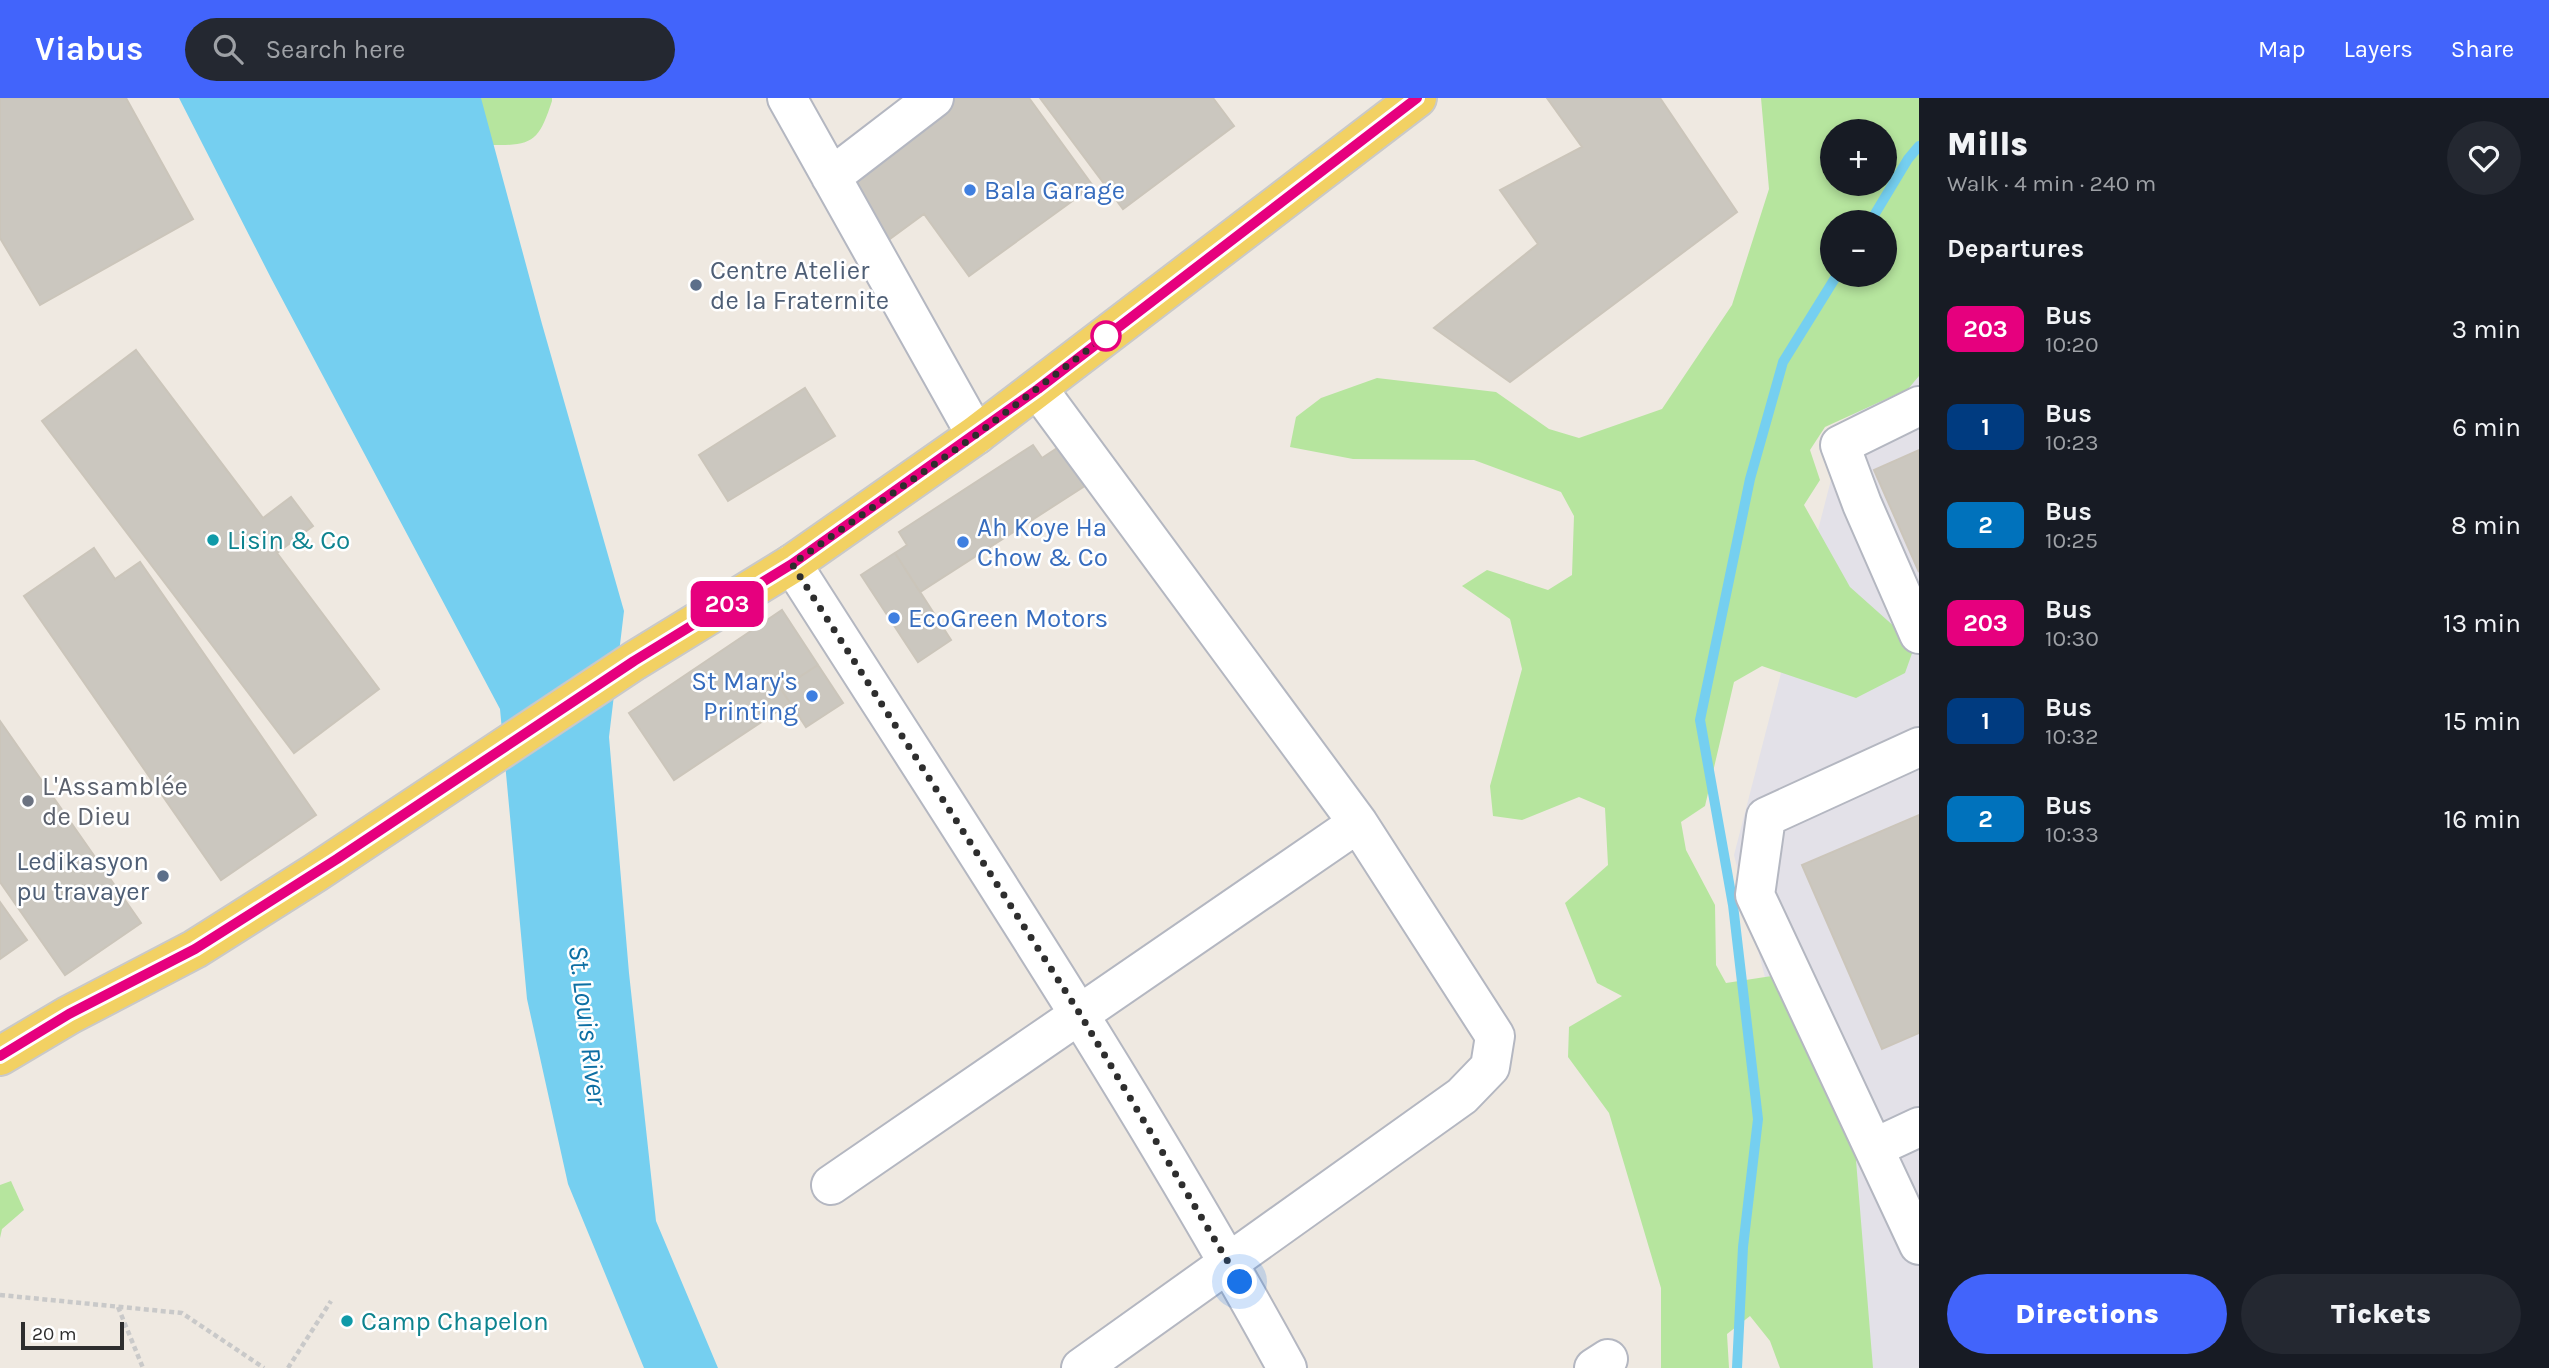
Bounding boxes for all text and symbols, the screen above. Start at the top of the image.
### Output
search box [185,18,675,81]
text: Viabus [35,30,143,68]
icon: search [209,30,247,68]
text: Search here [265,34,405,65]
text: Map [2258,35,2306,63]
text: Layers [2344,35,2413,63]
text: Share [2451,35,2514,63]
map controls [1820,119,1897,287]
button: + [1820,119,1897,196]
button: heart [2447,121,2521,195]
text: Mills [1947,125,2028,163]
text: Walk · 4 min · 240 m [1947,170,2156,197]
place label: Bala Garage [984,175,1125,206]
marker: Bala Garage [962,182,978,198]
button: − [1820,210,1897,287]
text: Departures [1947,233,2084,264]
place label: Centre Atelier de la Fraternite [710,255,889,316]
marker: Centre Atelier de la Fraternite [688,277,704,293]
text: Bus [2045,300,2092,331]
text: 3 min [2452,314,2521,345]
text: 203 [1963,315,2008,343]
unlabelled marker [1091,321,1121,351]
text: 10:20 [2045,331,2099,358]
text: Bus [2045,398,2092,429]
text: 6 min [2452,412,2521,443]
text: 1 [1981,413,1990,441]
text: 10:23 [2045,429,2098,456]
text: Bus [2045,496,2092,527]
text: 8 min [2451,510,2521,541]
text: 2 [1978,511,1993,539]
place label: Ah Koye Ha Chow & Co [977,512,1108,573]
place label: Lisin & Co [227,525,350,556]
text: 10:25 [2045,527,2098,554]
marker: Lisin & Co [205,532,221,548]
marker: Ah Koye Ha Chow & Co [955,534,971,550]
line badge: 203 [687,581,767,627]
text: 203 [705,590,749,618]
text: Bus [2045,594,2092,625]
place label: EcoGreen Motors [908,603,1108,634]
text: 13 min [2443,608,2521,639]
text: 203 [1963,609,2008,637]
marker: EcoGreen Motors [886,610,902,626]
text: 10:30 [2045,625,2099,652]
place label: St Mary's Printing [691,666,798,727]
marker: St Mary's Printing [804,688,820,704]
text: Bus [2045,692,2092,723]
text: 15 min [2444,706,2521,737]
text: 1 [1981,707,1990,735]
text: 10:32 [2045,723,2098,750]
place label: L'Assamblée de Dieu [42,771,188,832]
text: Bus [2045,790,2092,821]
marker: L'Assamblée de Dieu [20,793,36,809]
text: 16 min [2444,804,2521,835]
text: 2 [1978,805,1993,833]
text: 10:33 [2045,821,2099,848]
place label: Ledikasyon pu travayer [16,846,150,907]
marker: Ledikasyon pu travayer [155,868,171,884]
water label: St. Louis River [562,943,614,1108]
your location [1222,1264,1257,1299]
button: Directions [1947,1274,2227,1354]
button: Tickets [2241,1274,2521,1354]
place label: Camp Chapelon [361,1306,549,1337]
marker: Camp Chapelon [339,1313,355,1329]
scale bar [21,1319,124,1351]
text: 20 m [32,1323,77,1345]

